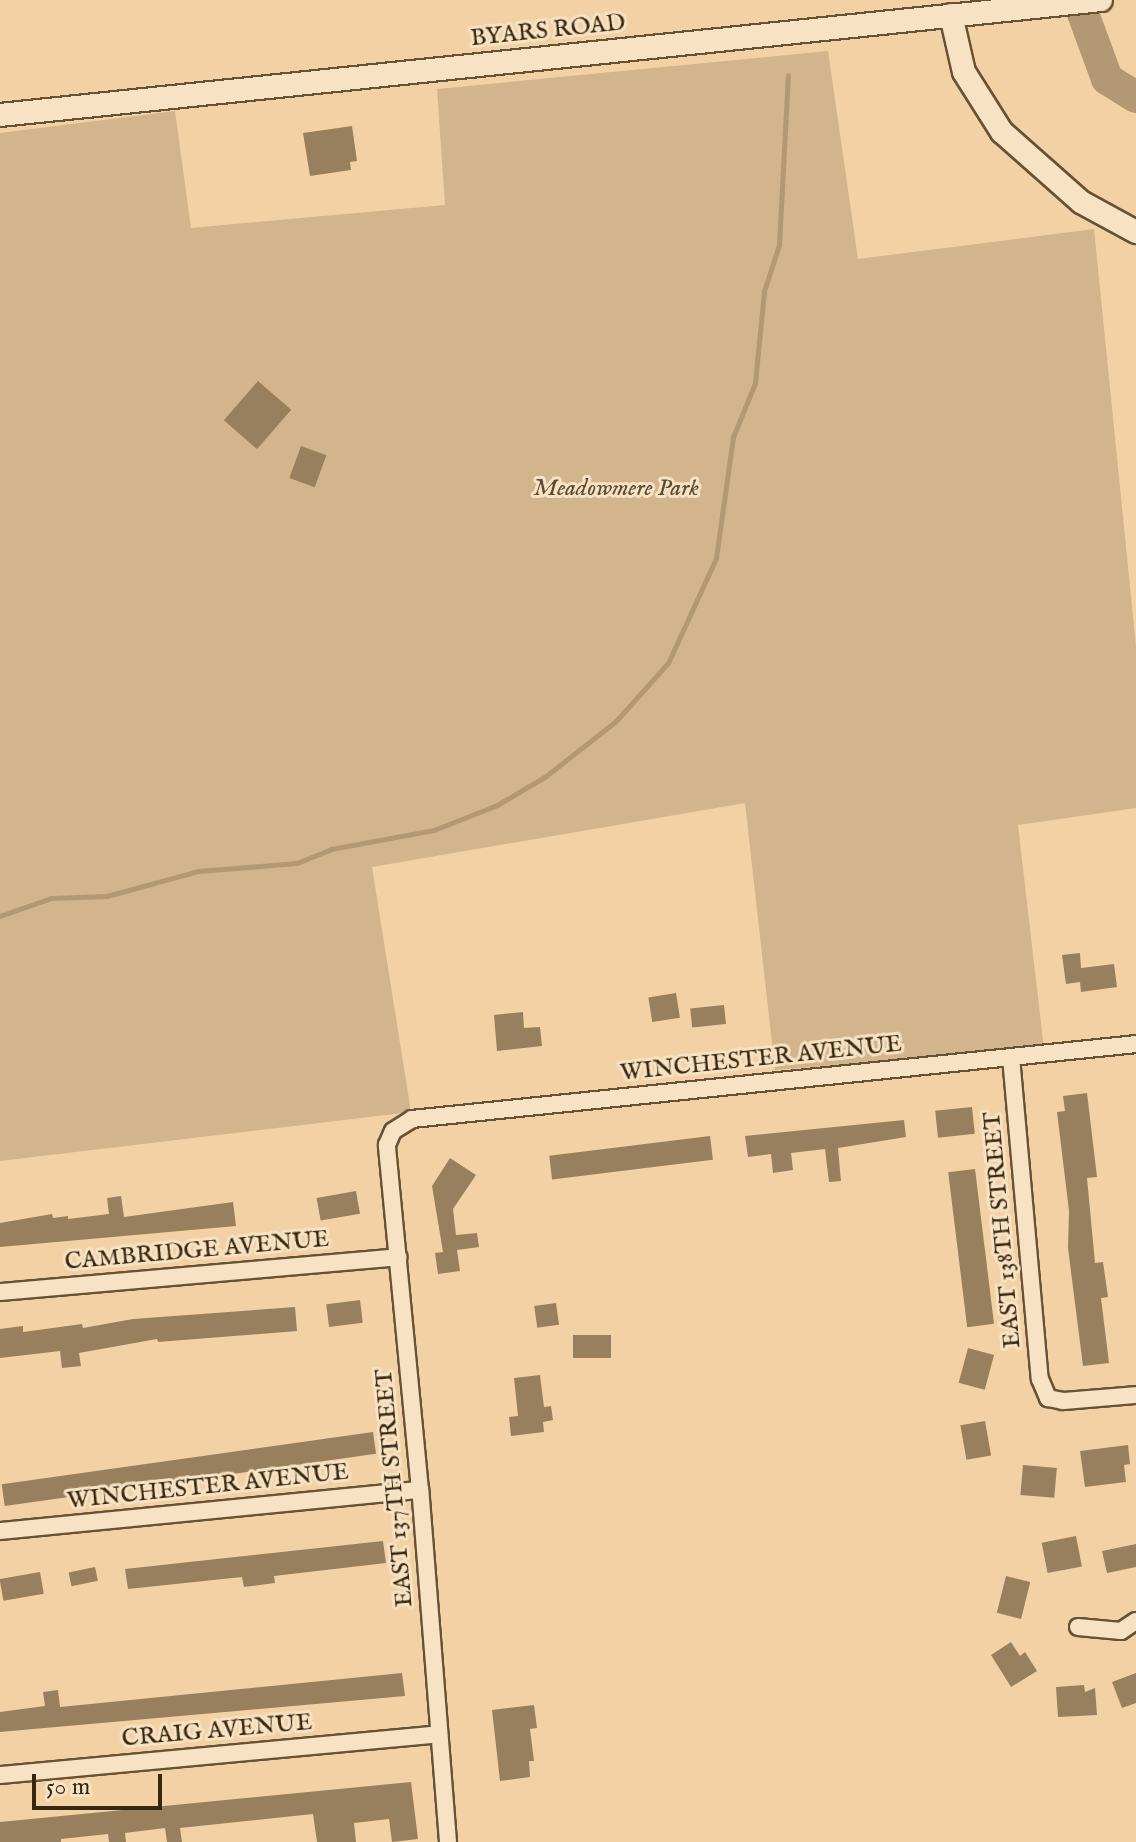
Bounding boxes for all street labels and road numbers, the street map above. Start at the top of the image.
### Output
street label: BYARS ROAD [469,9,627,53]
street label: WINCHESTER AVENUE [619,1030,903,1088]
street label: EAST 138TH STREET [978,1111,1028,1349]
street label: CAMBRIDGE AVENUE [64,1225,330,1277]
street label: EAST 137TH STREET [370,1368,420,1608]
street label: WINCHESTER AVENUE [66,1458,350,1516]
street label: CRAIG AVENUE [121,1708,313,1754]

